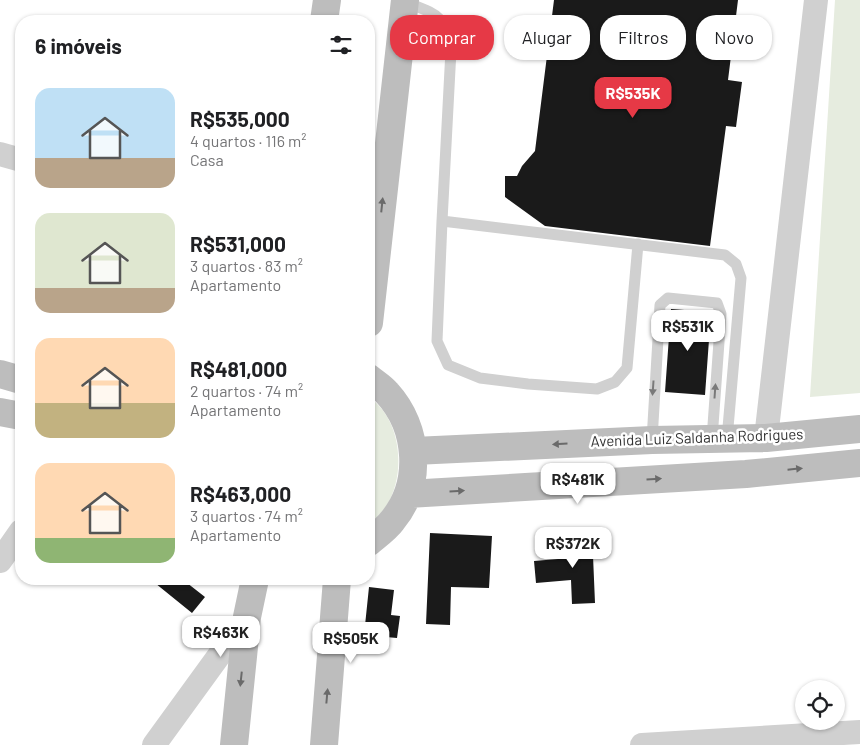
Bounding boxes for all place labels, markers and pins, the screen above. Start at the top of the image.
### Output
pin: R$535K [592,76,674,119]
pin: R$531K [647,310,729,352]
pin: R$481K [537,462,619,505]
pin: R$372K [532,526,614,569]
pin: R$463K [180,616,262,658]
pin: R$505K [310,622,392,664]

